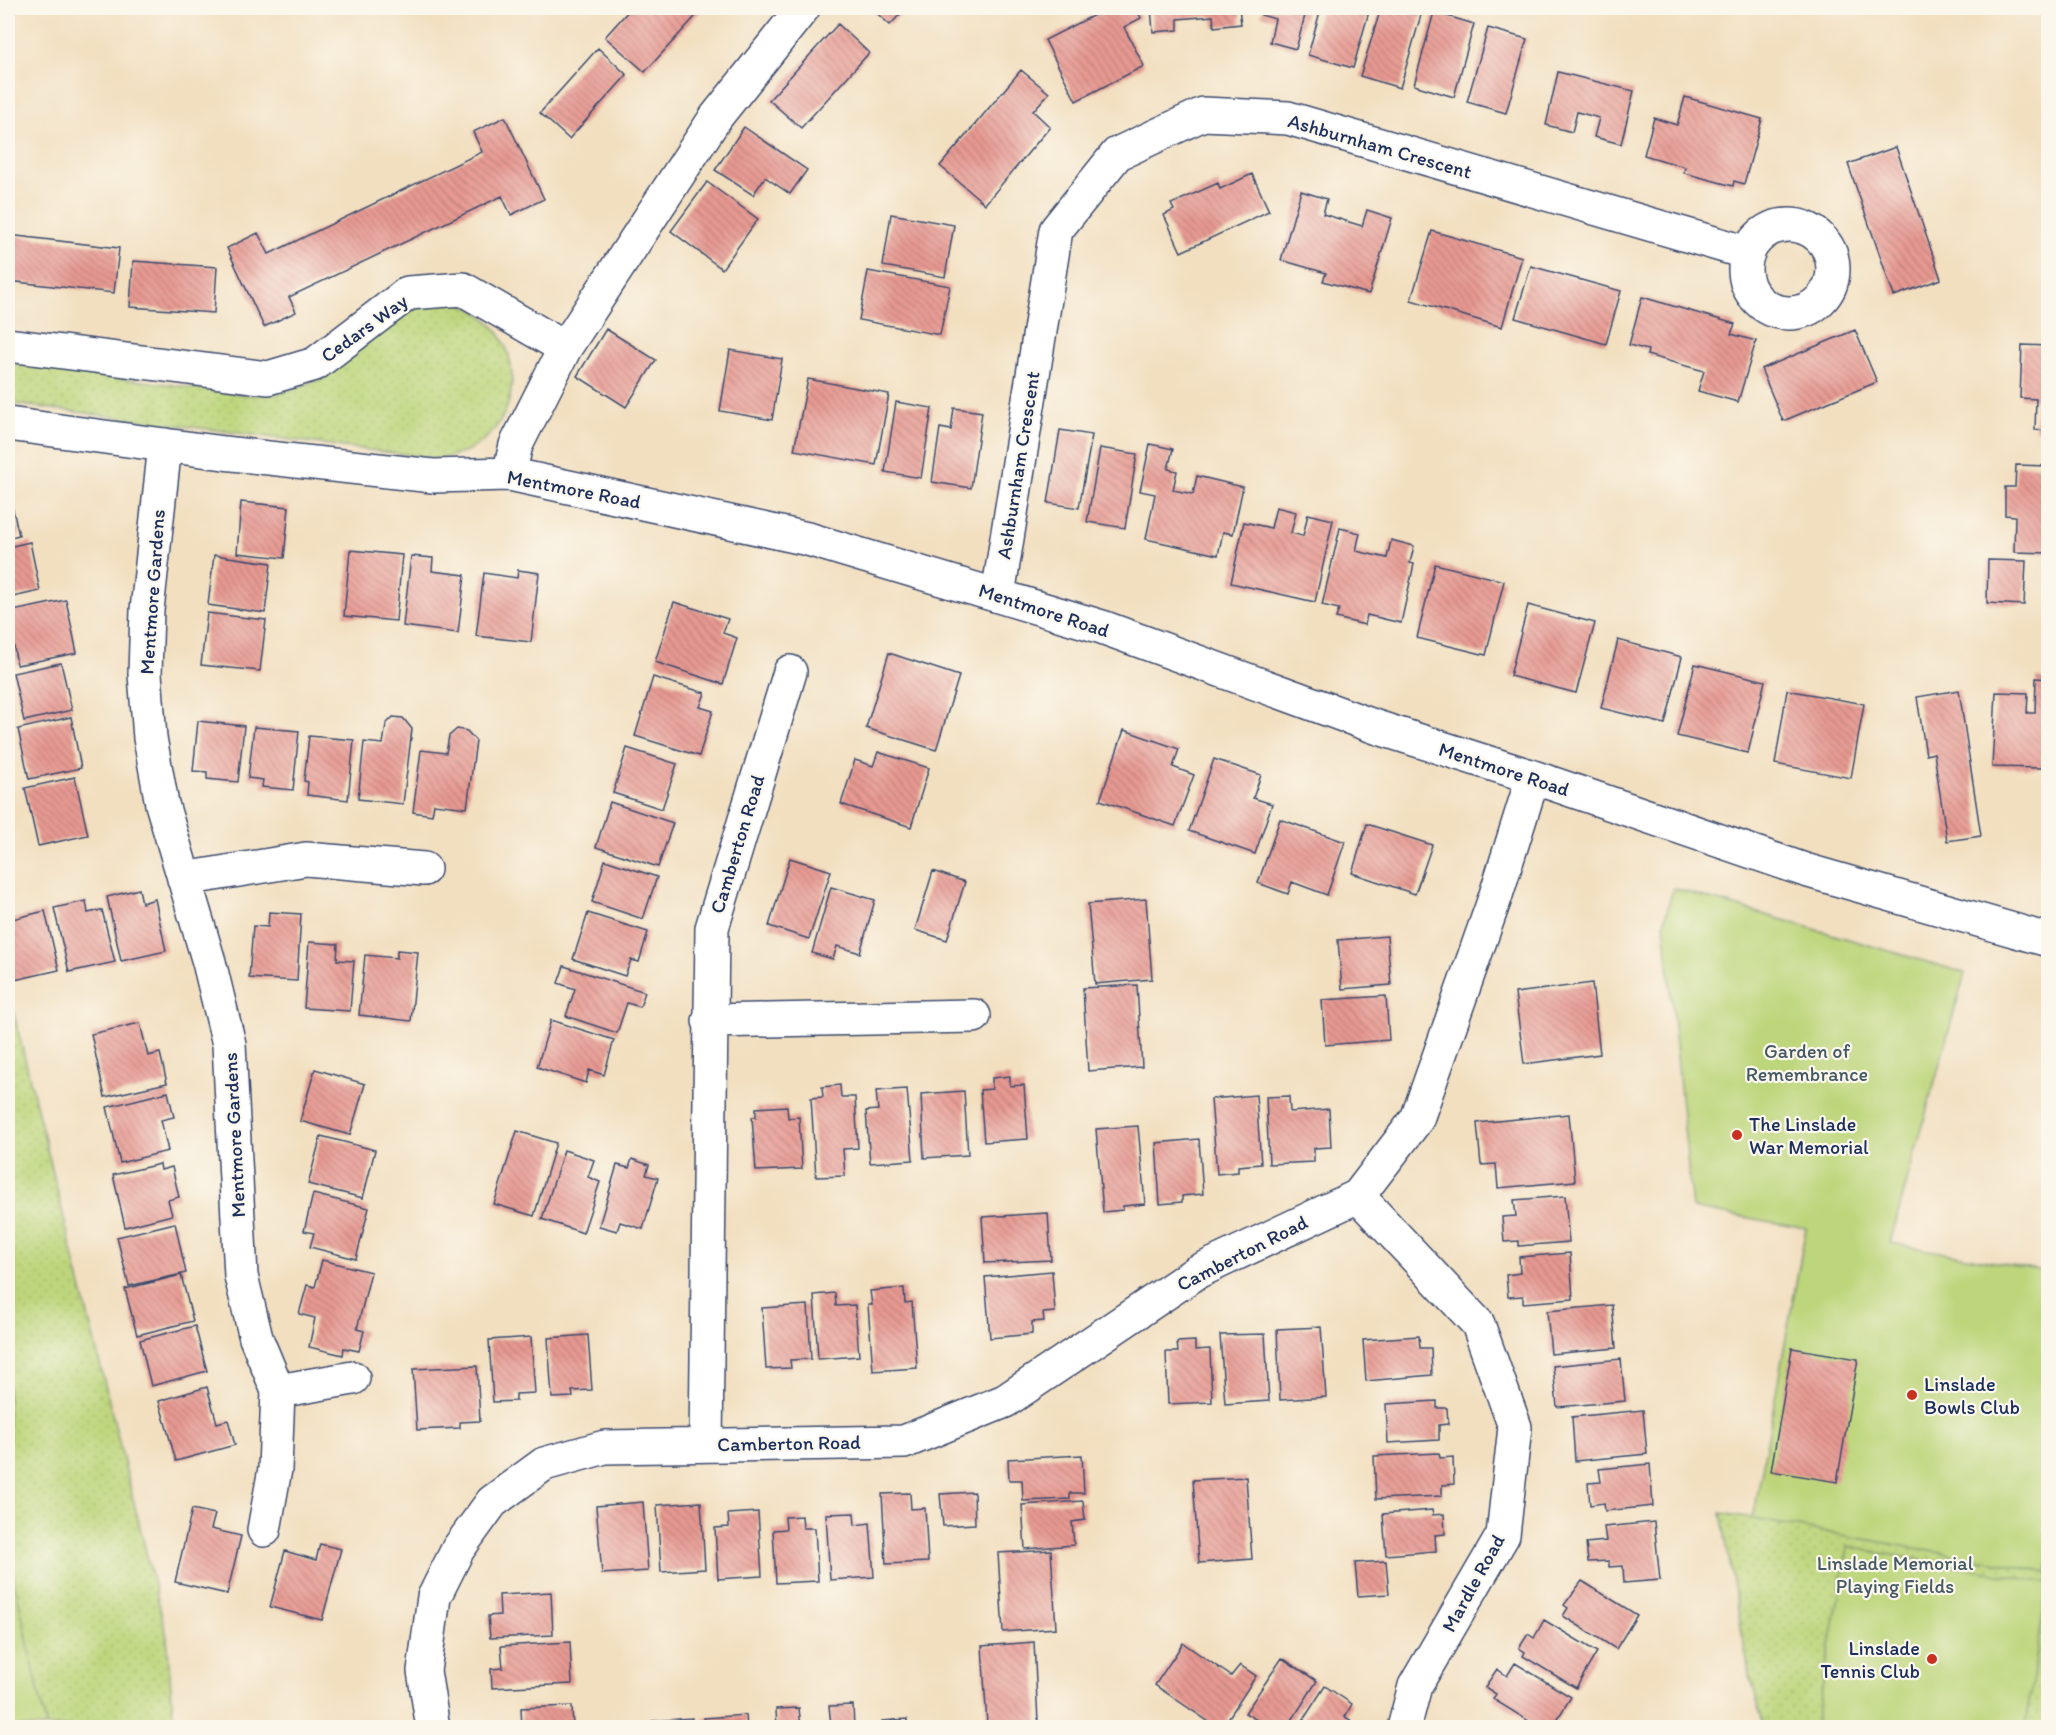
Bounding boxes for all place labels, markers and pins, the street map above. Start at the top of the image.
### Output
place label: The Linslade War Memorial [1749,1112,1869,1159]
marker: The Linslade War Memorial [1730,1128,1744,1142]
place label: Linslade Bowls Club [1924,1372,2020,1419]
marker: Linslade Bowls Club [1905,1388,1919,1402]
place label: Linslade Tennis Club [1821,1636,1920,1683]
marker: Linslade Tennis Club [1925,1652,1939,1666]

